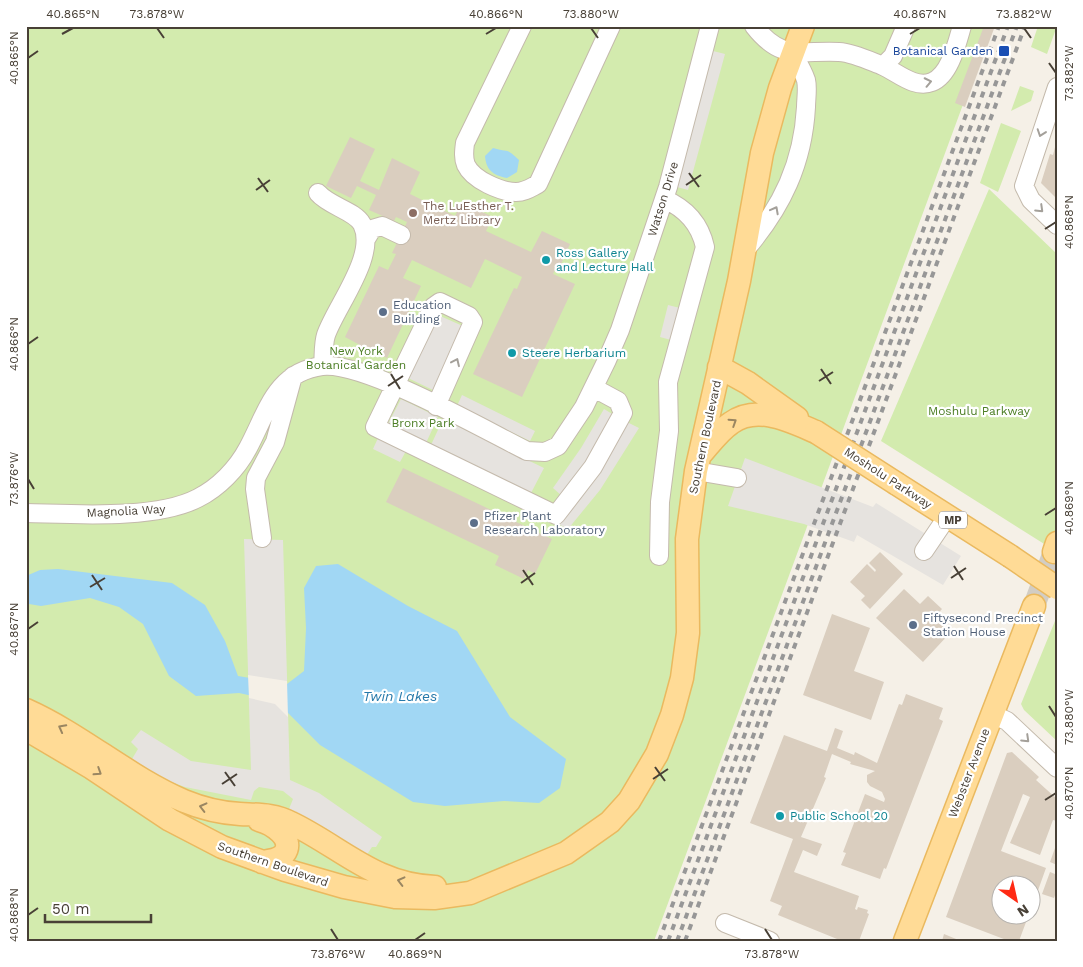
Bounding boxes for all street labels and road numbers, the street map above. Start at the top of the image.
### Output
street label: Watson Drive [645,160,681,238]
street label: Southern Boulevard [686,379,724,495]
street label: Mosholu Parkway [841,444,935,512]
street label: Magnolia Way [86,502,167,520]
road number: MP [939,512,967,528]
street label: Webster Avenue [946,726,992,820]
street label: Southern Boulevard [216,838,330,890]

